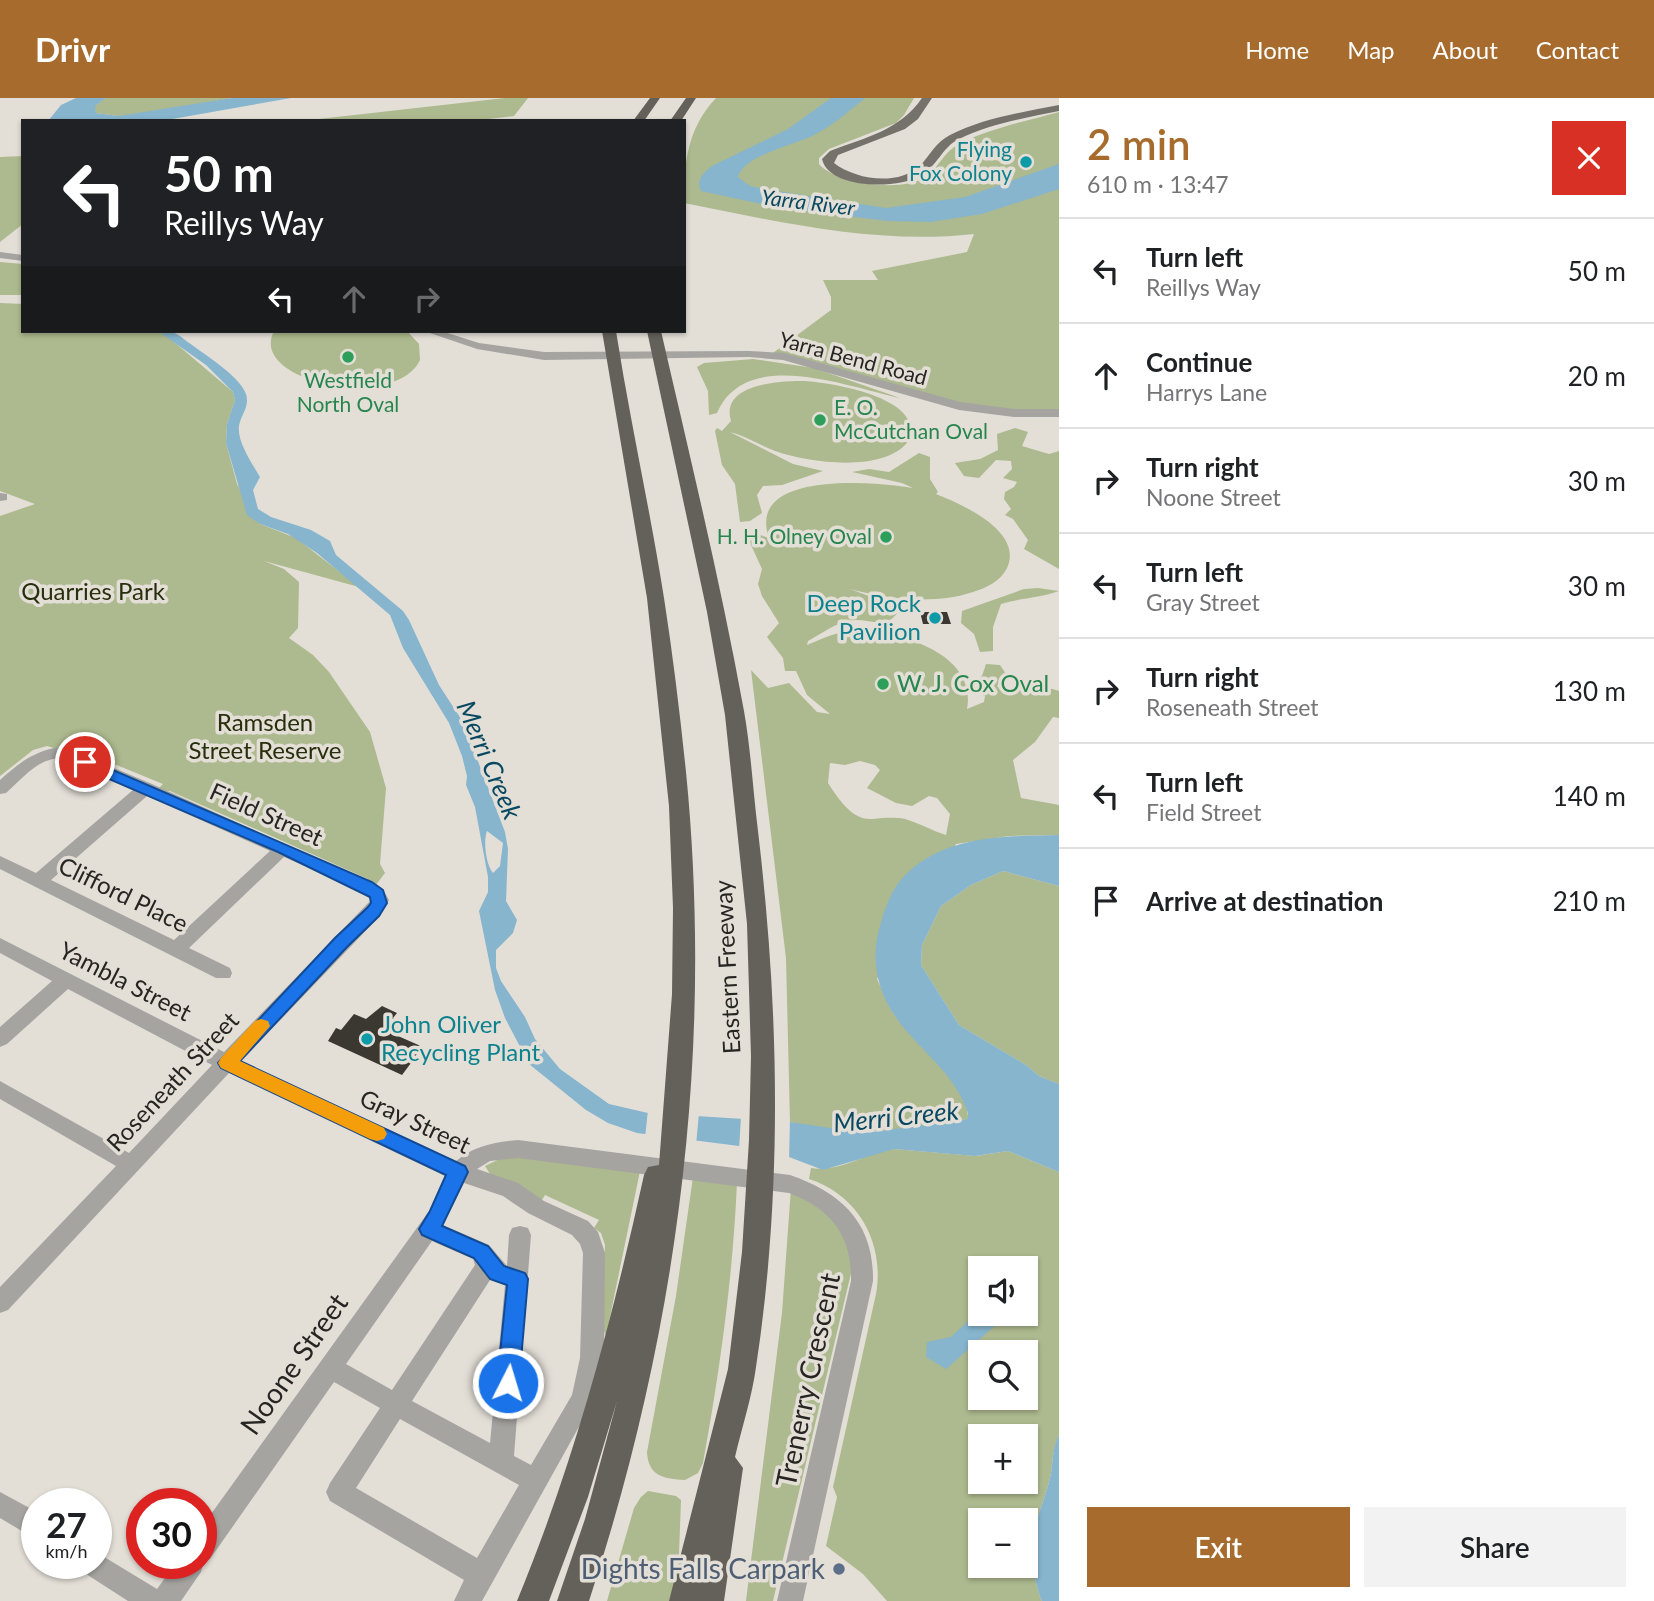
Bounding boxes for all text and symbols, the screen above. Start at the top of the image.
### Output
text: Drivr [35,29,110,69]
text: Home [1245,35,1309,64]
text: Map [1347,35,1395,64]
text: About [1433,35,1498,64]
text: Contact [1536,35,1619,64]
text: 2 min [1087,119,1191,169]
button: close [1552,121,1626,195]
place label: Flying Fox Colony [909,136,1012,185]
text: 50 m [164,144,274,202]
icon: left [49,147,140,238]
marker: Flying Fox Colony [1018,154,1034,170]
text: 610 m · 13:47 [1087,170,1229,198]
water label: Yarra River [760,183,857,220]
text: Reillys Way [164,203,324,242]
text: Turn left [1146,241,1243,273]
icon: left [1087,252,1125,290]
text: 50 m [1568,255,1626,287]
text: Reillys Way [1146,273,1261,301]
icon: left [262,280,300,318]
icon: ahead [335,280,373,318]
icon: right [408,280,446,318]
street label: Yarra Bend Road [777,326,930,389]
text: Continue [1146,346,1252,378]
marker: Westfield North Oval [340,349,356,365]
icon: ahead [1087,357,1125,395]
text: 20 m [1568,360,1626,392]
place label: Westfield North Oval [297,367,399,416]
text: Harrys Lane [1146,378,1267,406]
place label: E. O. McCutchan Oval [834,394,988,443]
marker: E. O. McCutchan Oval [812,412,828,428]
text: Turn right [1146,451,1259,483]
icon: right [1087,462,1125,500]
text: 30 m [1568,465,1626,497]
text: Noone Street [1146,483,1281,511]
place label: H. H. Olney Oval [717,523,872,548]
marker: H. H. Olney Oval [878,529,894,545]
text: Turn left [1146,556,1243,588]
icon: left [1087,567,1125,605]
text: 30 m [1568,570,1626,602]
park label: Quarries Park [21,576,166,605]
place label: Deep Rock Pavilion [806,588,922,645]
text: Gray Street [1146,588,1260,616]
marker: Deep Rock Pavilion [927,610,943,626]
text: Turn right [1146,661,1259,693]
place label: W. J. Cox Oval [897,668,1049,697]
icon: right [1087,672,1125,710]
text: 130 m [1553,675,1626,707]
marker: W. J. Cox Oval [875,676,891,692]
text: Roseneath Street [1146,693,1319,721]
water label: Merri Creek [451,695,530,824]
park label: Ramsden Street Reserve [189,707,341,764]
pin [55,732,115,792]
icon: arrive [66,743,104,781]
text: Turn left [1146,766,1243,798]
street label: Field Street [206,776,328,852]
icon: left [1087,777,1125,815]
text: 140 m [1553,780,1626,812]
text: Field Street [1146,798,1261,826]
street label: Clifford Place [54,850,193,937]
street label: Eastern Freeway [707,879,746,1055]
icon: arrive [1087,882,1125,920]
text: Arrive at destination [1146,885,1383,917]
text: 210 m [1553,885,1626,917]
street label: Yambla Street [55,935,197,1027]
street label: Roseneath Street [100,1005,244,1157]
place label: John Oliver Recycling Plant [381,1009,540,1066]
marker: John Oliver Recycling Plant [359,1031,375,1047]
street label: Gray Street [356,1082,476,1159]
water label: Merri Creek [832,1093,961,1139]
map controls [968,1256,1038,1578]
button: sound [968,1256,1038,1326]
street label: Trenerry Crescent [768,1270,846,1490]
street label: Noone Street [232,1287,354,1440]
button: search [968,1340,1038,1410]
position arrow [471,1346,545,1420]
button: + [968,1424,1038,1494]
speed limit sign: 30 [126,1488,217,1579]
text: 27 [46,1503,87,1545]
button: Exit [1087,1507,1350,1587]
button: Share [1364,1507,1626,1587]
button: − [968,1508,1038,1578]
text: km/h [45,1540,88,1562]
place label: Dights Falls Carpark [581,1551,826,1585]
marker: Dights Falls Carpark [831,1561,847,1577]

